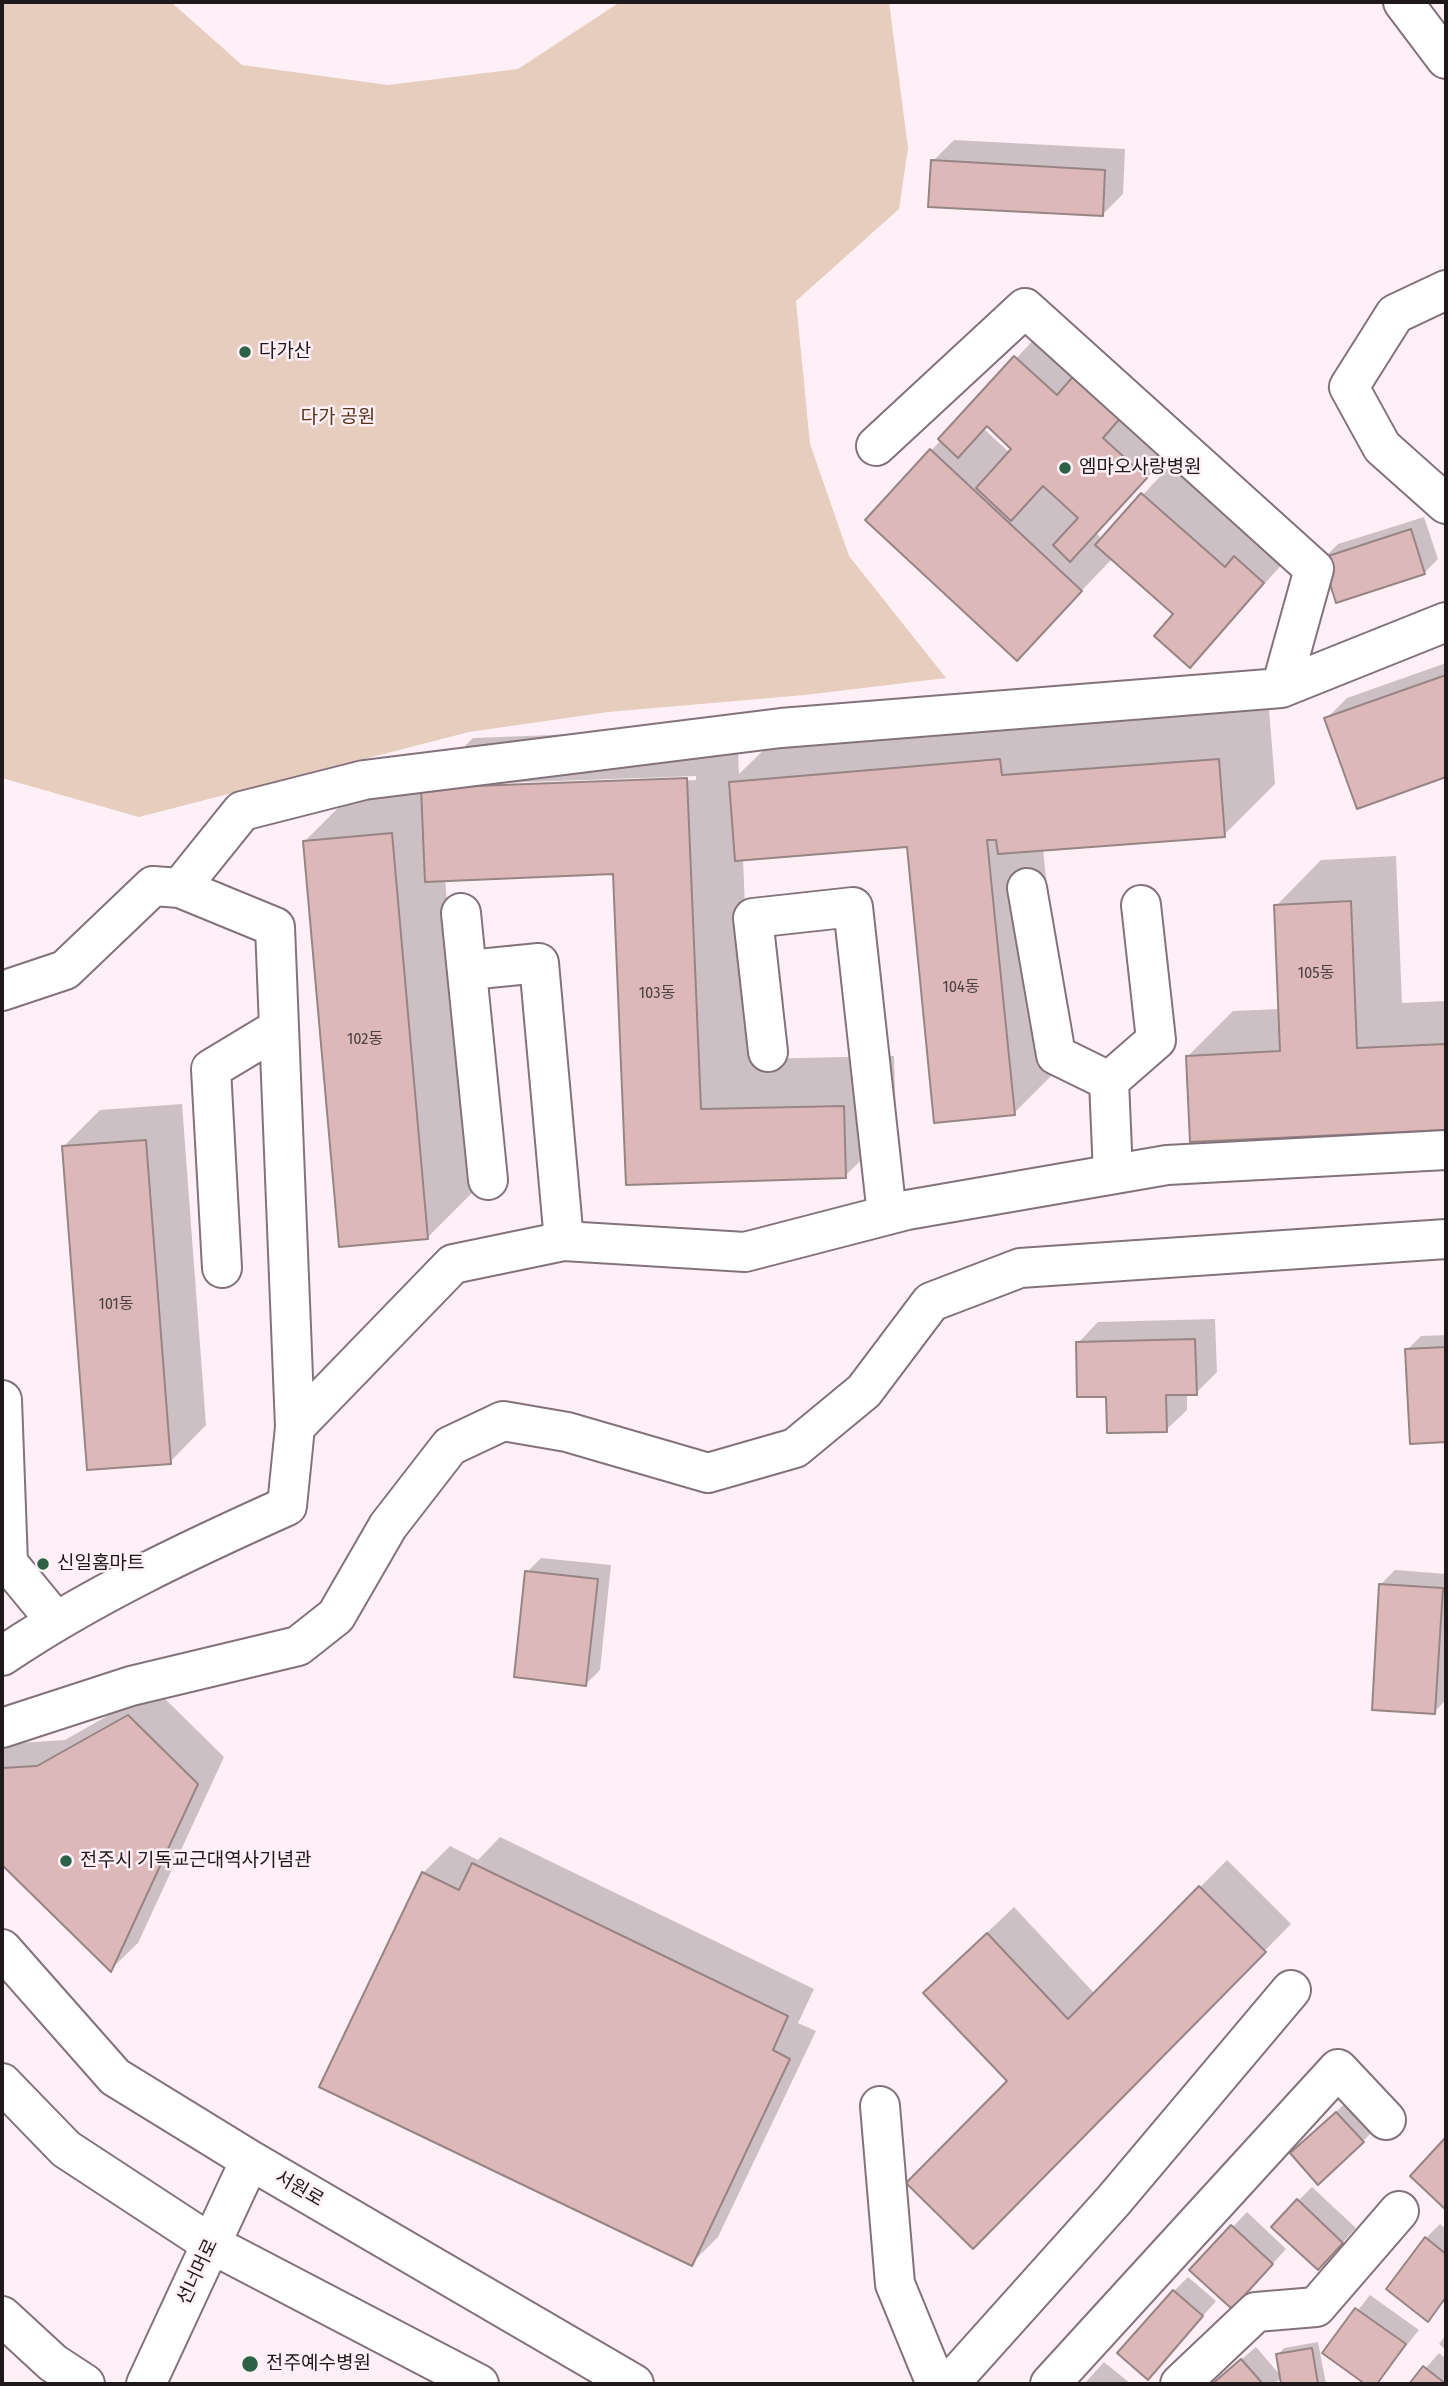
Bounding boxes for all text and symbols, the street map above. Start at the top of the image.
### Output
place label: 다가산 [259,341,311,363]
marker: 다가산 [237,344,253,360]
park label: 다가 공원 [301,407,375,429]
place label: 엠마오사랑병원 [1079,457,1201,479]
marker: 엠마오사랑병원 [1057,460,1073,476]
house number: 105동 [1298,964,1334,984]
house number: 104동 [942,978,980,998]
house number: 103동 [639,984,675,1004]
house number: 102동 [347,1030,383,1050]
house number: 101동 [98,1295,134,1315]
place label: 신일홈마트 [57,1553,144,1575]
marker: 신일홈마트 [35,1556,51,1572]
place label: 전주시 기독교근대역사기념관 [80,1850,312,1872]
marker: 전주시 기독교근대역사기념관 [58,1853,74,1869]
street label: 서원로 [271,2166,327,2212]
street label: 선너머로 [173,2235,223,2309]
place label: 전주예수병원 [266,2353,371,2375]
marker: 전주예수병원 [240,2354,260,2374]

